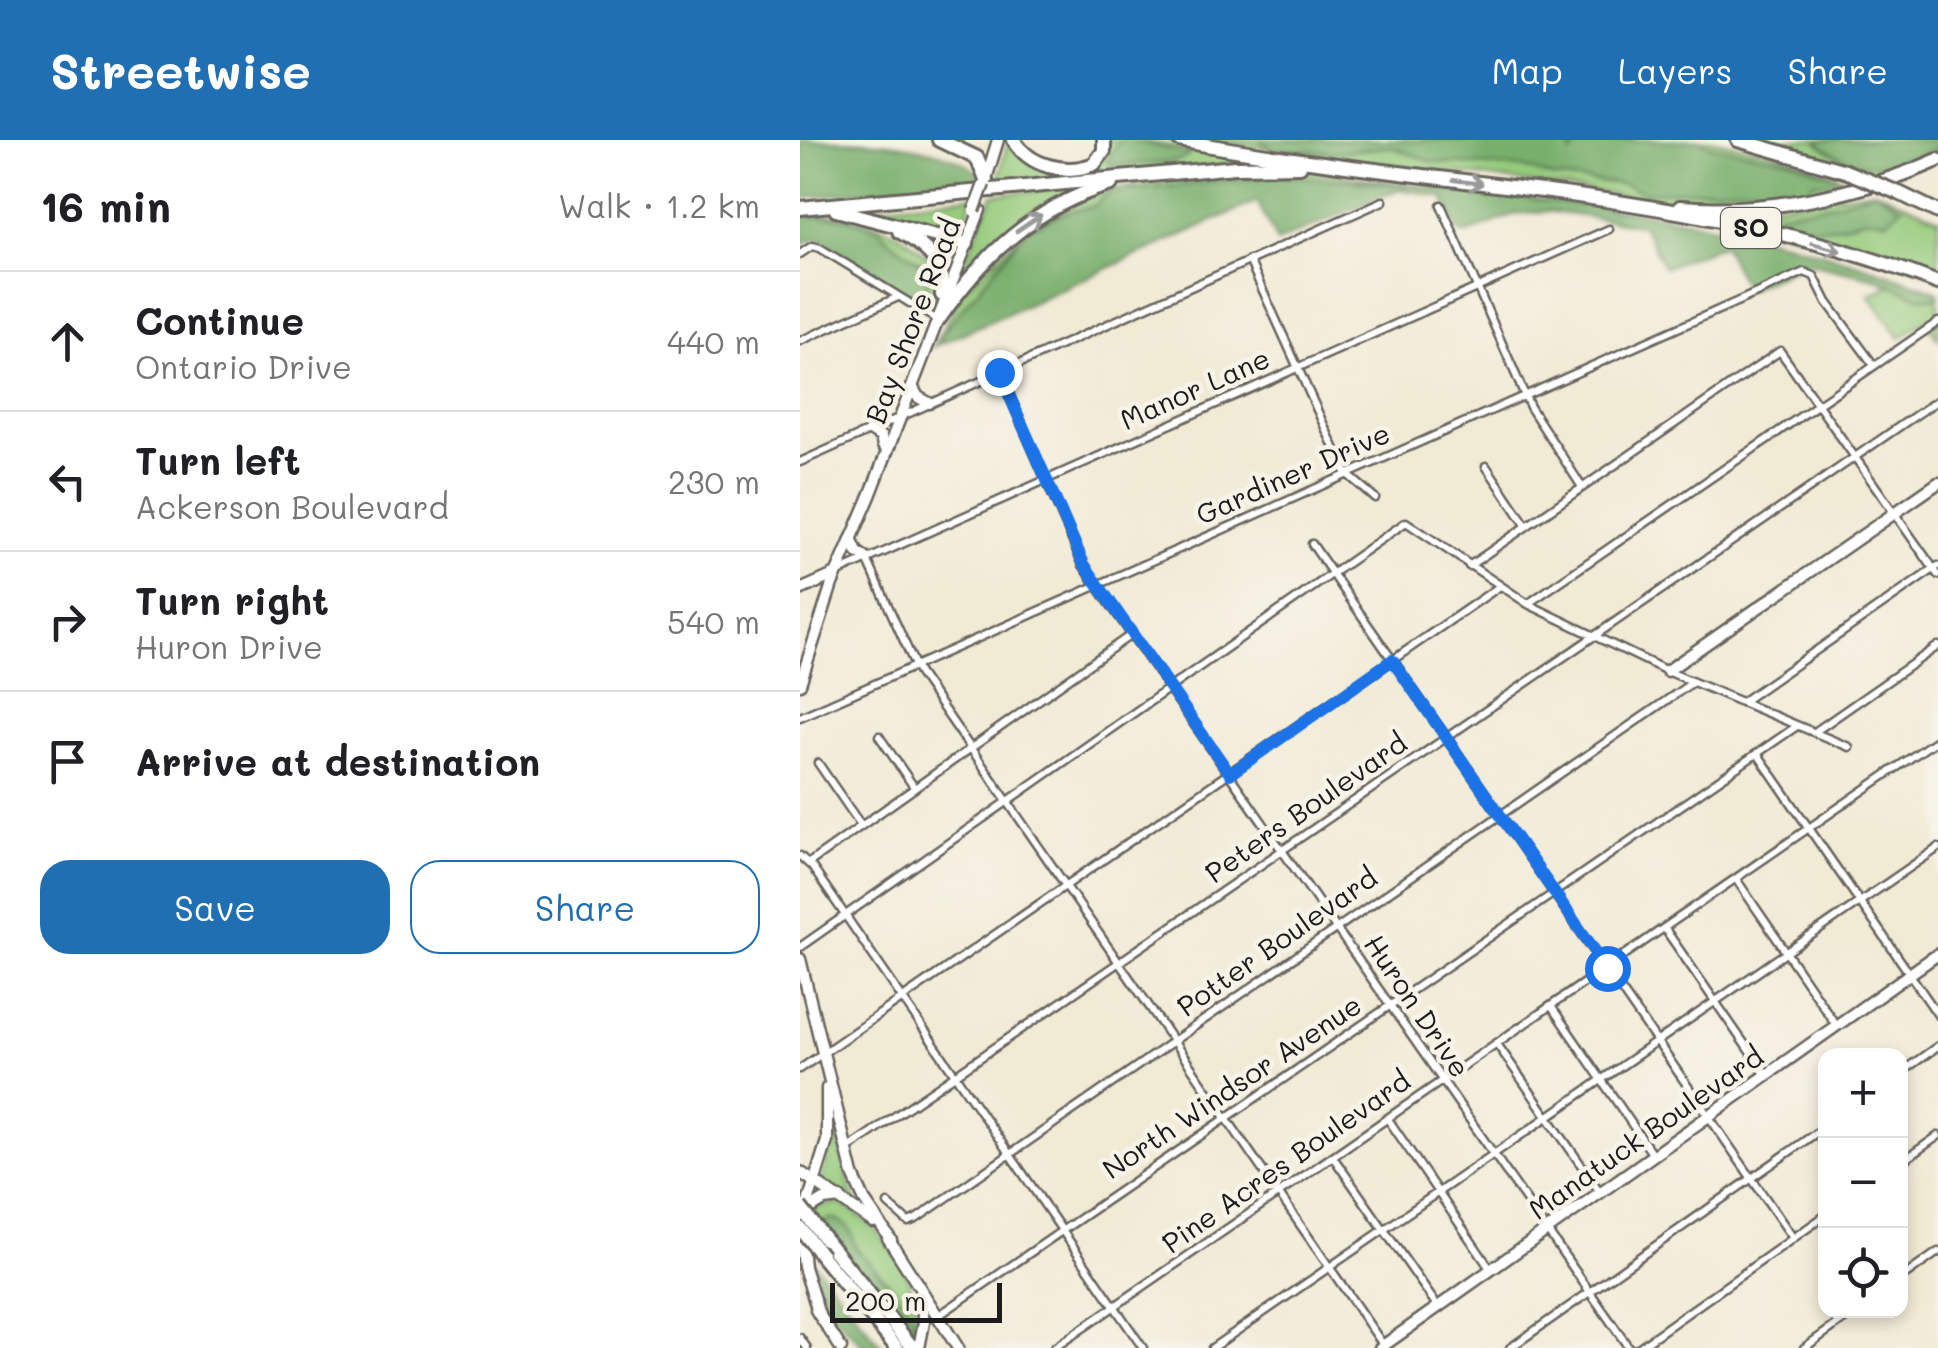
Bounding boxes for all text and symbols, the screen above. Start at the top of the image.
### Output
text: Streetwise [50,39,311,101]
text: Map [1491,47,1563,93]
text: Layers [1618,47,1733,93]
text: Share [1788,47,1888,93]
one-way arrow [1451,174,1484,192]
text: 16 min [40,178,171,233]
text: Walk · 1.2 km [558,184,760,226]
road number: SO [1721,208,1781,248]
street label: Bay Shore Road [856,213,968,428]
one-way arrow [1015,213,1043,234]
one-way arrow [1810,239,1841,257]
text: Continue [135,295,304,345]
icon: ahead [40,314,95,369]
text: 440 m [667,320,760,362]
street label: Manor Lane [1114,339,1275,437]
text: Ontario Drive [135,345,352,387]
route end [977,350,1023,396]
street label: Gardiner Drive [1190,414,1395,532]
text: Turn left [135,435,301,485]
icon: left [40,454,95,509]
text: 230 m [668,460,760,502]
text: Ackerson Boulevard [135,485,449,527]
text: Turn right [135,575,329,625]
icon: right [40,594,95,649]
text: 540 m [667,600,760,642]
text: Huron Drive [135,625,323,667]
street label: Peters Boulevard [1197,724,1413,890]
icon: arrive [40,734,95,789]
text: Arrive at destination [135,736,540,786]
street label: Potter Boulevard [1169,859,1384,1024]
button: Save [40,860,390,954]
button: Share [410,860,760,954]
street label: Huron Drive [1357,927,1479,1084]
route start [1585,946,1631,992]
street label: North Windsor Avenue [1095,986,1368,1186]
street label: Manatuck Boulevard [1521,1038,1770,1227]
map controls [1818,1048,1908,1318]
button: + [1818,1048,1908,1138]
street label: Pine Acres Boulevard [1154,1062,1417,1261]
button: − [1818,1138,1908,1228]
button: locate [1818,1228,1908,1318]
scale bar [830,1278,1002,1322]
text: 200 m [845,1282,926,1318]

